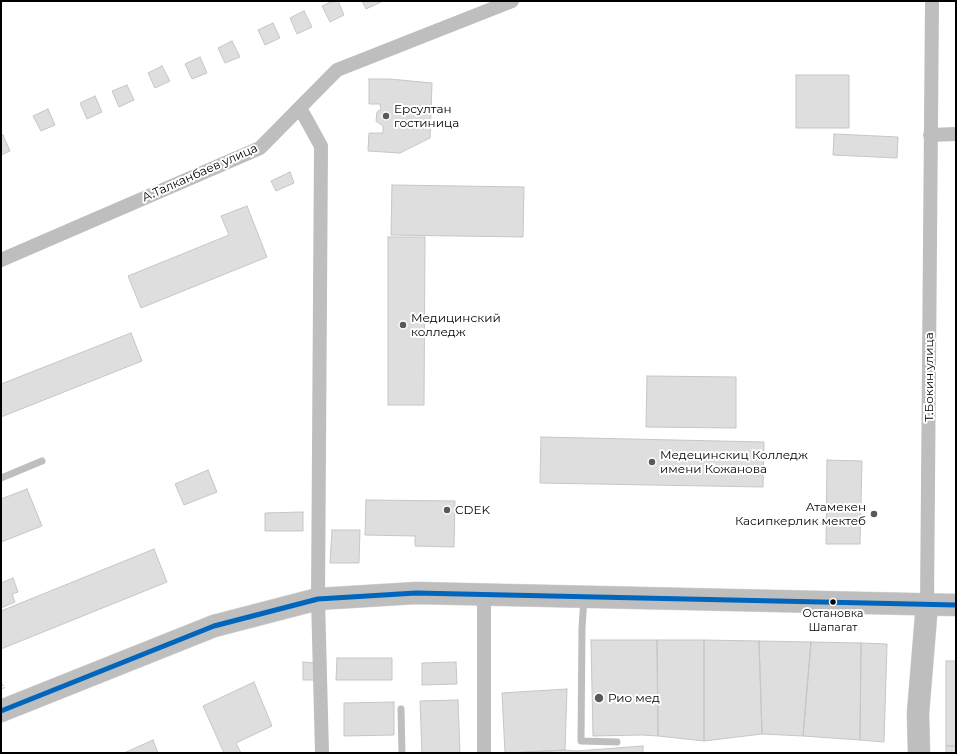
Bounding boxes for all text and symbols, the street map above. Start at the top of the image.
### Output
place label: Ерсултан гостиница [394,102,459,130]
marker: Ерсултан гостиница [381,111,391,121]
street label: А.Талканбаев улица [140,141,260,205]
place label: Медицинский колледж [411,311,501,339]
marker: Медицинский колледж [398,320,408,330]
street label: Т.Бокин улица [922,332,936,422]
place label: Медецинскиц Колледж имени Кожанова [660,448,808,476]
marker: Медецинскиц Колледж имени Кожанова [647,457,657,467]
place label: Атамекен Касипкерлик мектеб [735,500,866,528]
place label: CDEK [455,503,490,517]
marker: CDEK [442,505,452,515]
marker: Атамекен Касипкерлик мектеб [869,509,879,519]
marker: Остановка Шапагат [828,597,838,607]
place label: Остановка Шапагат [803,607,863,633]
place label: Рио мед [608,691,660,705]
marker: Рио мед [593,692,605,704]

